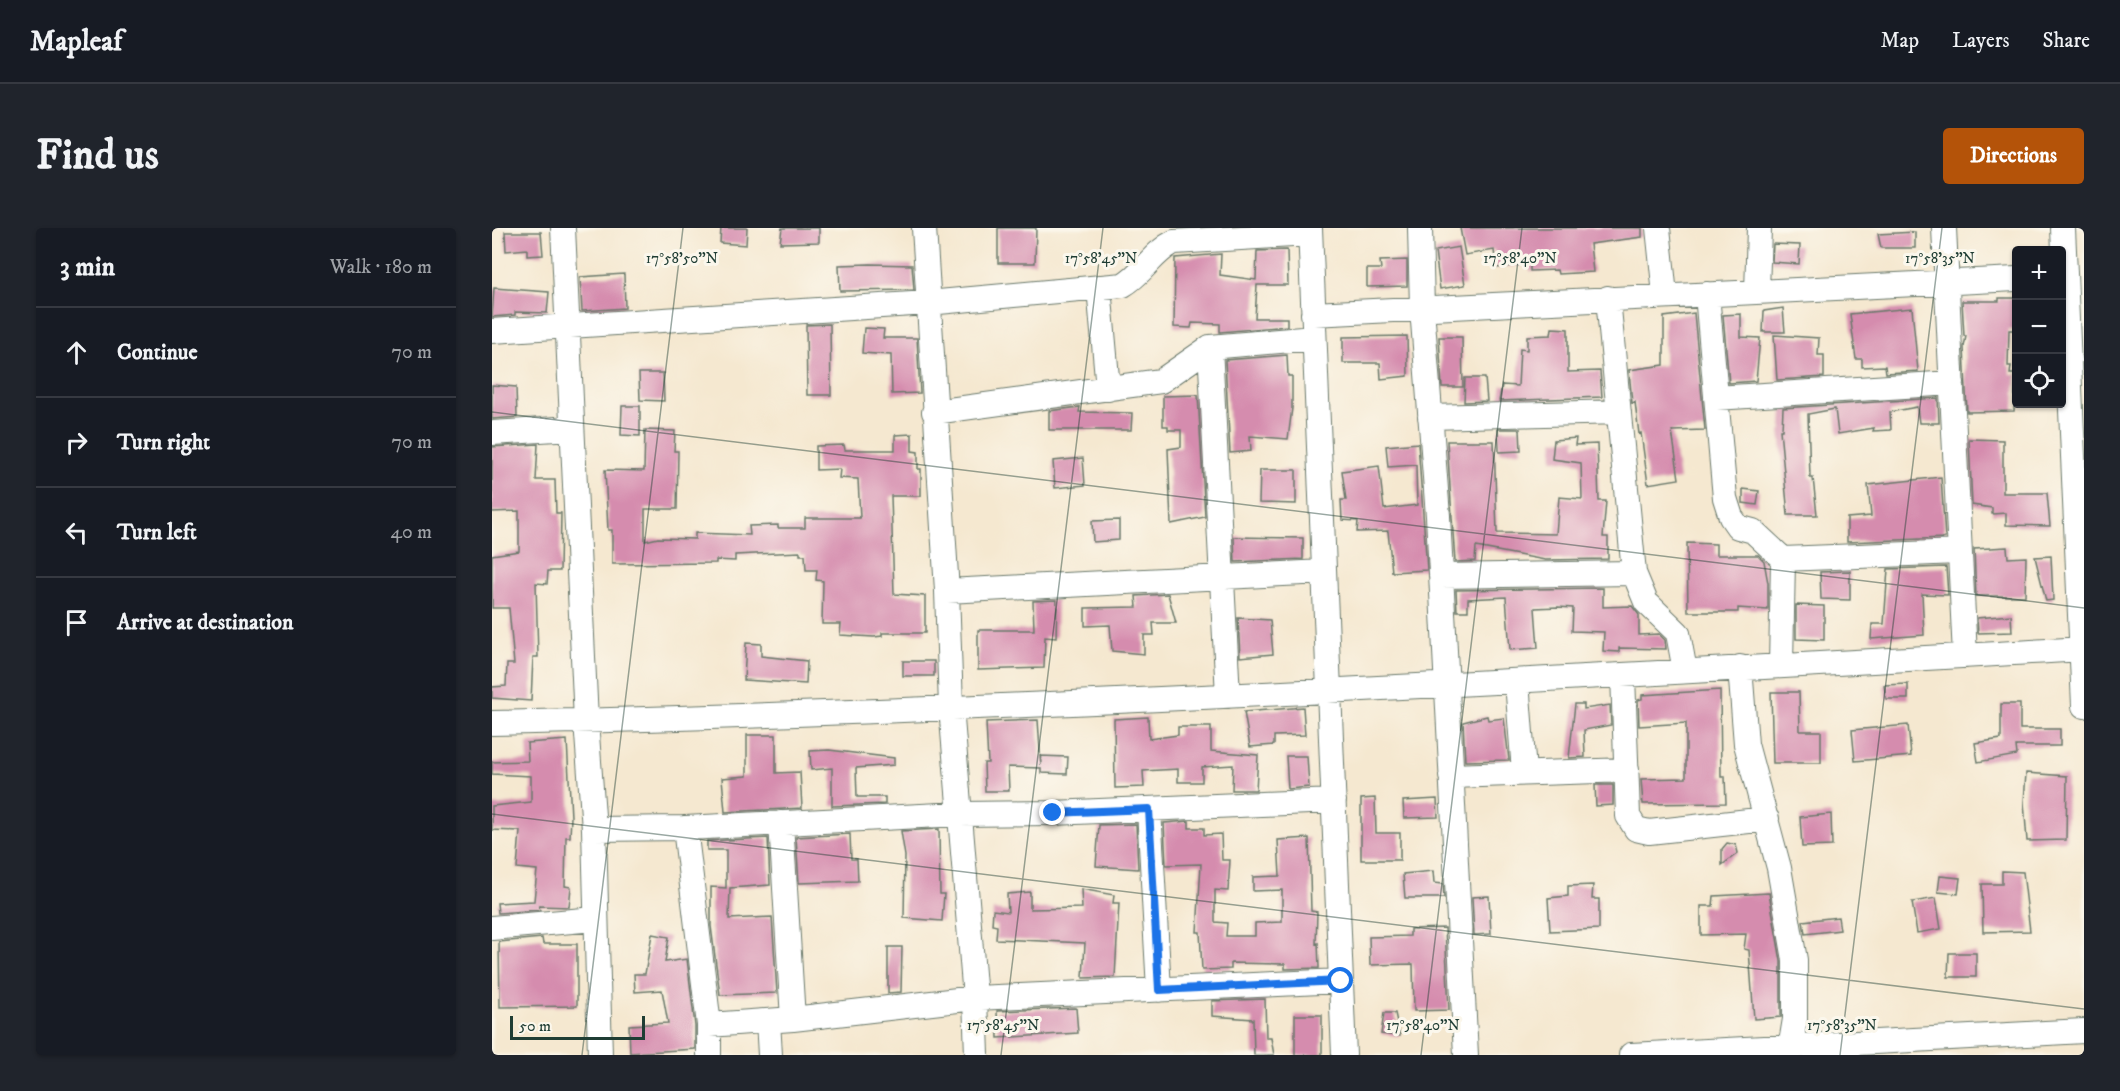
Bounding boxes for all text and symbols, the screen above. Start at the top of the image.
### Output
text: Mapleaf [30,24,122,59]
text: Map [1880,28,1919,54]
text: Layers [1952,28,2010,54]
text: Share [2043,28,2090,54]
button: Directions [1943,128,2084,184]
text: Find us [36,130,159,182]
map controls [2012,246,2066,408]
button: + [2012,246,2066,300]
text: 17°58'50"N [646,249,718,268]
text: 17°58'45"N [1065,249,1137,268]
text: 17°58'40"N [1483,249,1557,268]
text: 17°58'35"N [1905,249,1975,268]
text: 3 min [60,251,115,284]
text: Walk · 180 m [330,255,432,280]
button: − [2012,300,2066,354]
icon: ahead [60,336,93,369]
text: Continue [117,339,198,366]
text: 70 m [391,340,432,365]
button: locate [2012,354,2066,408]
icon: right [60,426,93,459]
text: Turn right [117,429,210,456]
text: 70 m [391,430,432,455]
icon: left [60,516,93,549]
text: Turn left [117,519,197,546]
text: 40 m [390,520,432,545]
icon: arrive [60,606,93,639]
text: Arrive at destination [117,609,294,636]
route end [1039,799,1065,825]
route start [1327,967,1353,993]
scale bar [510,1013,645,1040]
text: 50 m [519,1016,551,1036]
text: 17°58'45"N [967,1016,1039,1035]
text: 17°58'40"N [1386,1016,1460,1035]
text: 17°58'35"N [1807,1016,1877,1035]

